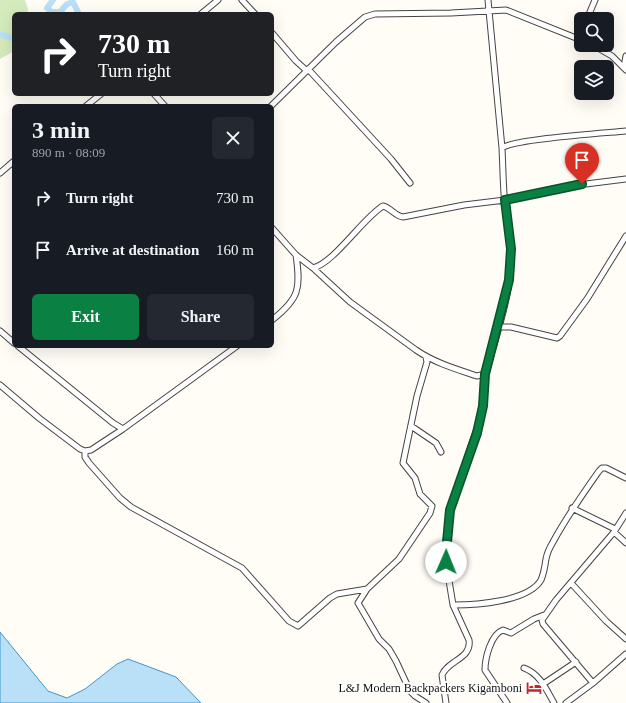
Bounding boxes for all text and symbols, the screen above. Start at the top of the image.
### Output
map controls [574,12,614,100]
button: search [574,12,614,52]
icon: right [32,28,84,80]
text: 730 m [98,28,170,59]
button: layers [574,60,614,100]
text: Turn right [98,61,171,81]
text: 3 min [32,117,90,143]
button: close [212,117,254,159]
pin [565,143,599,184]
text: 890 m · 08:09 [32,145,105,160]
icon: arrive [571,149,593,171]
icon: right [32,187,54,209]
text: Turn right [66,190,133,206]
text: 730 m [216,190,254,206]
icon: arrive [32,239,54,261]
text: Arrive at destination [66,242,199,258]
text: 160 m [216,242,254,258]
button: Exit [32,294,139,340]
button: Share [147,294,254,340]
position arrow [425,541,467,583]
hotel icon: L&J Modern Backpackers Kigamboni [525,679,543,697]
place label: L&J Modern Backpackers Kigamboni [338,681,523,695]

